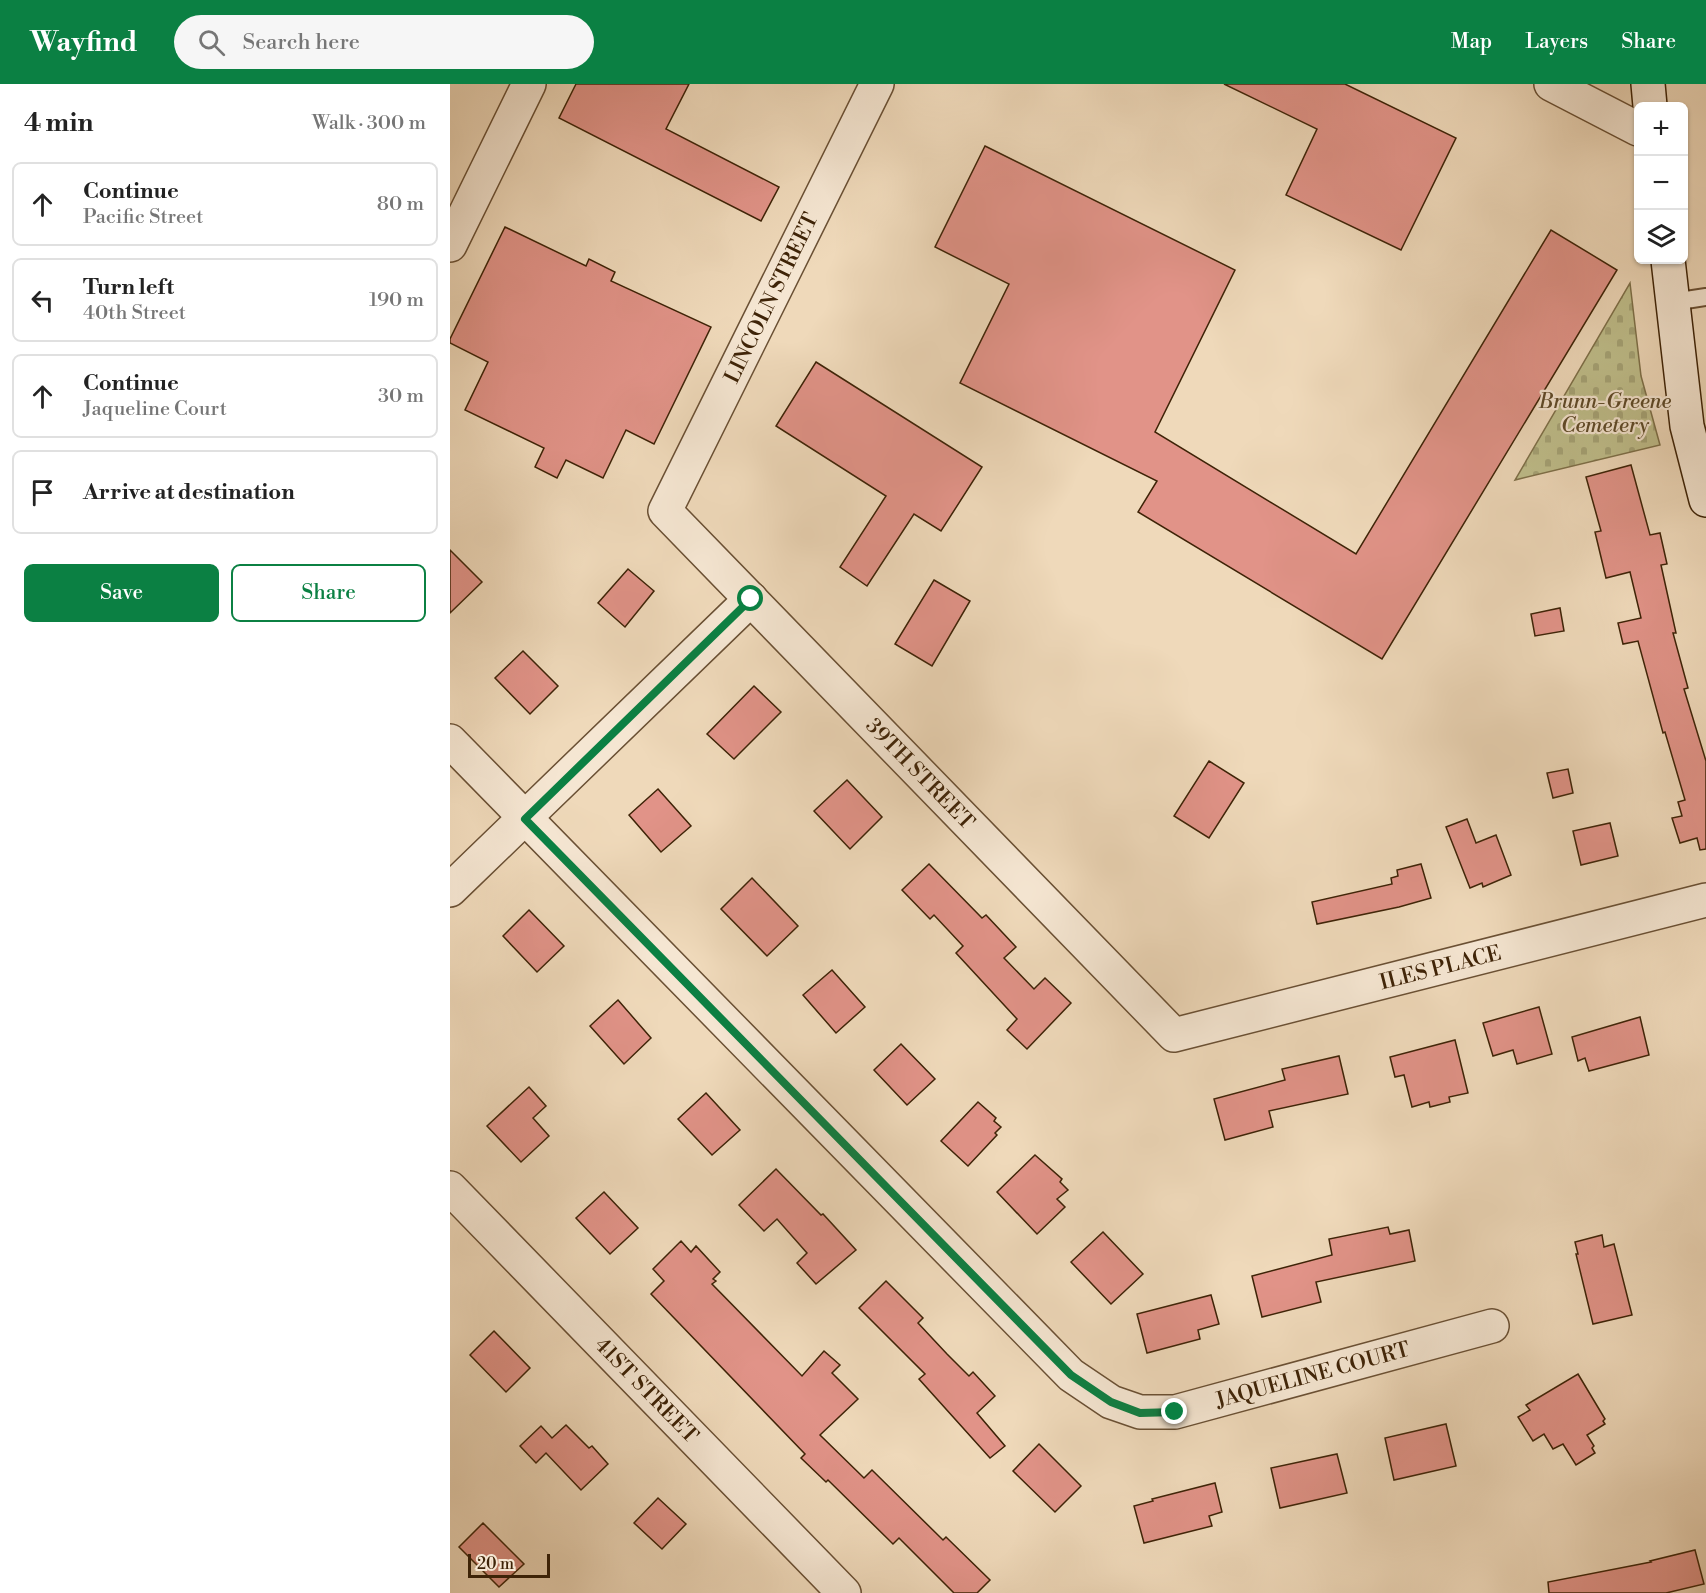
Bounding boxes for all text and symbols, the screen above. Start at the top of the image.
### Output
search box [174,15,594,69]
text: Wayfind [30,25,138,60]
icon: search [195,26,228,59]
text: Search here [243,29,360,56]
text: Map [1451,29,1492,55]
text: Layers [1525,29,1588,55]
text: Share [1621,29,1676,55]
map controls [1634,102,1688,264]
button: + [1634,102,1688,156]
text: 4 min [24,107,94,139]
text: Walk · 300 m [312,111,426,136]
button: − [1634,156,1688,210]
text: Continue [83,178,179,205]
icon: ahead [26,188,59,221]
text: 80 m [377,192,424,217]
text: Pacific Street [83,205,203,230]
street label: LINCOLN STREET [719,209,825,388]
button: layers [1634,210,1688,264]
text: Turn left [83,274,174,301]
icon: left [26,284,59,317]
text: 190 m [369,288,424,313]
text: 40th Street [83,301,186,326]
text: Continue [83,370,179,397]
icon: ahead [26,380,59,413]
text: 30 m [378,384,424,409]
park label: Brunn-Greene Cemetery [1538,389,1671,439]
text: Jaqueline Court [83,397,227,422]
icon: arrive [26,476,59,509]
text: Arrive at destination [83,479,295,506]
button: Save [24,564,219,622]
button: Share [231,564,426,622]
route start [737,585,763,611]
street label: 39TH STREET [860,713,979,836]
street label: ILES PLACE [1377,941,1504,996]
street label: 41ST STREET [589,1333,703,1449]
street label: JAQUELINE COURT [1212,1337,1413,1415]
route end [1161,1398,1187,1424]
scale bar [468,1551,550,1578]
text: 20 m [477,1554,514,1574]

